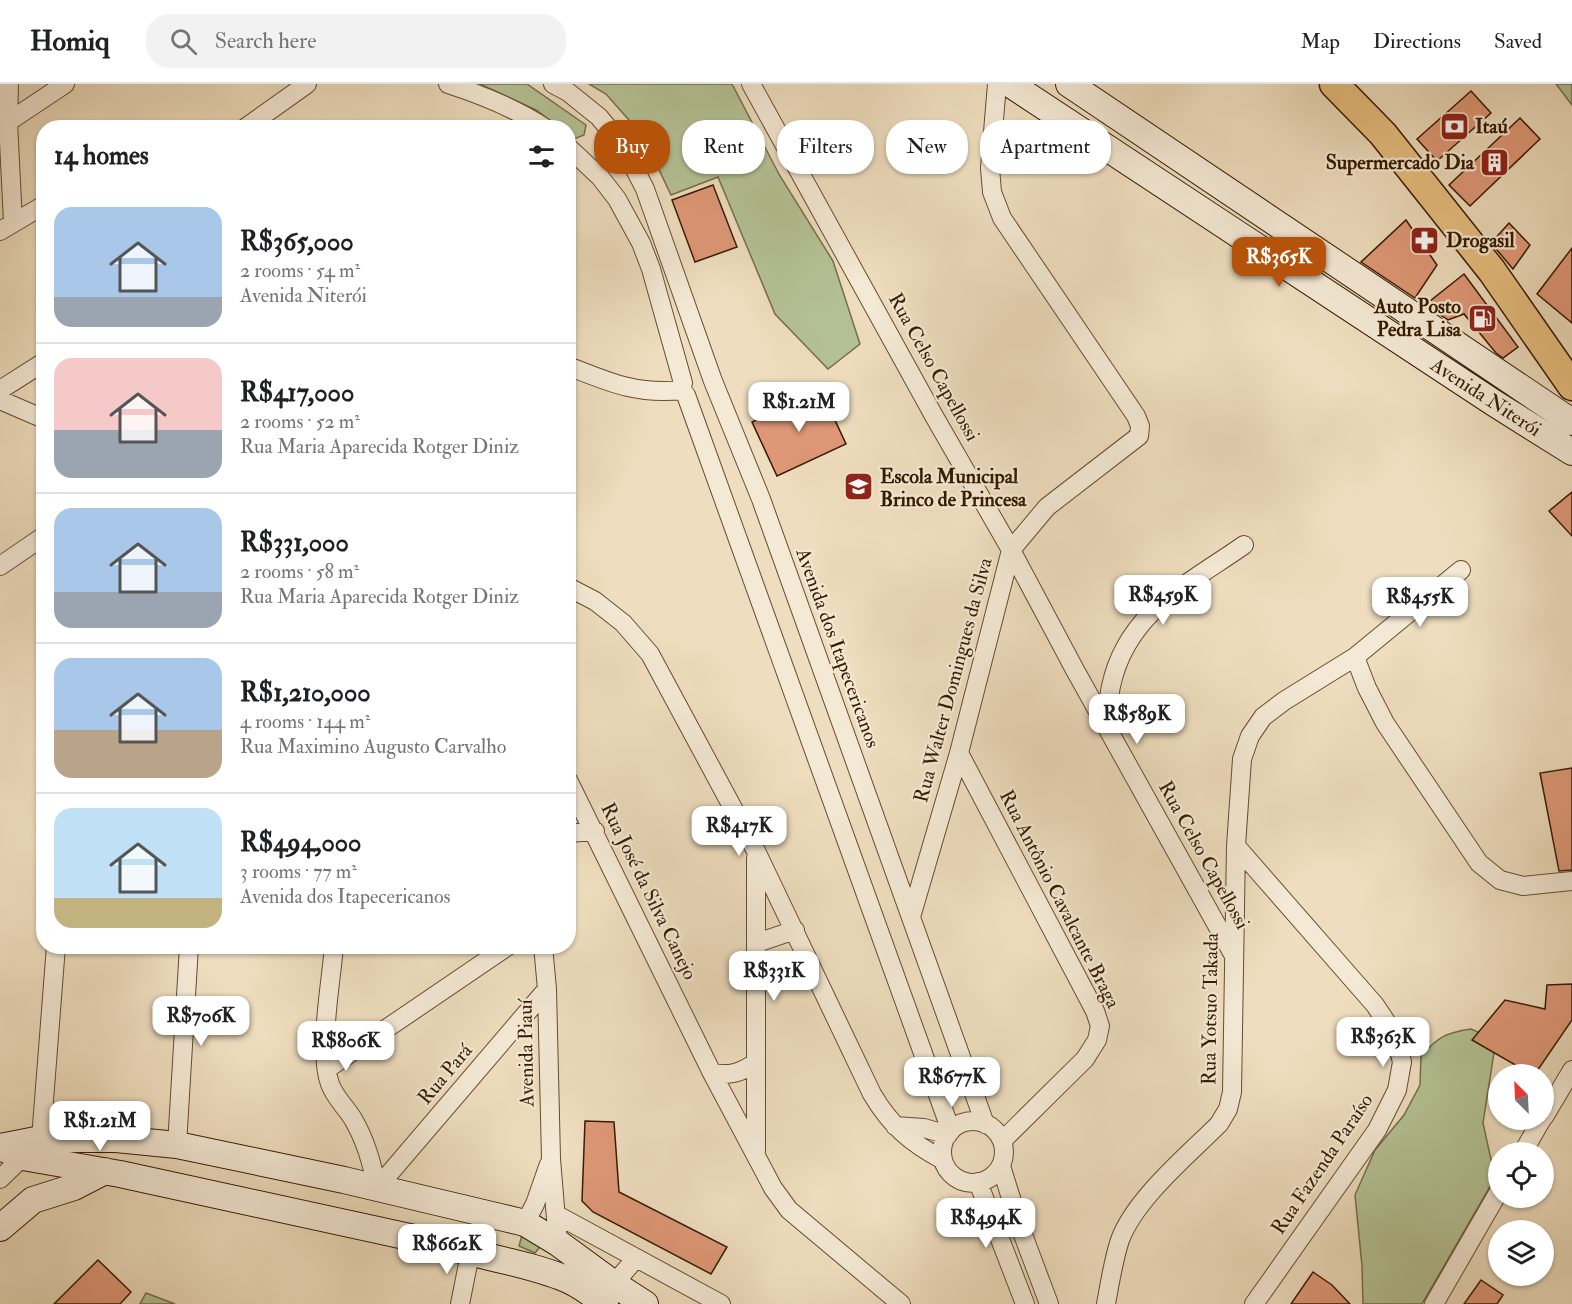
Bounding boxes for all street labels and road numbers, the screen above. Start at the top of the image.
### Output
street label: Rua Celso Capellossi [882,288,985,446]
street label: Avenida Niterói [1425,351,1546,442]
street label: Avenida dos Itapecericanos [789,544,886,752]
street label: Rua Walter Domingues da Silva [908,554,998,805]
street label: Rua Celso Capellossi [1152,776,1255,934]
street label: Rua Antônio Cavalcante Braga [994,786,1126,1013]
street label: Rua José da Silva Canejo [595,798,703,984]
street label: Rua Yotsuo Takada [1196,932,1224,1085]
street label: Avenida Piauí [513,997,539,1108]
street label: Rua Pará [412,1038,478,1110]
street label: Rua Fazenda Paraíso [1266,1089,1378,1239]

